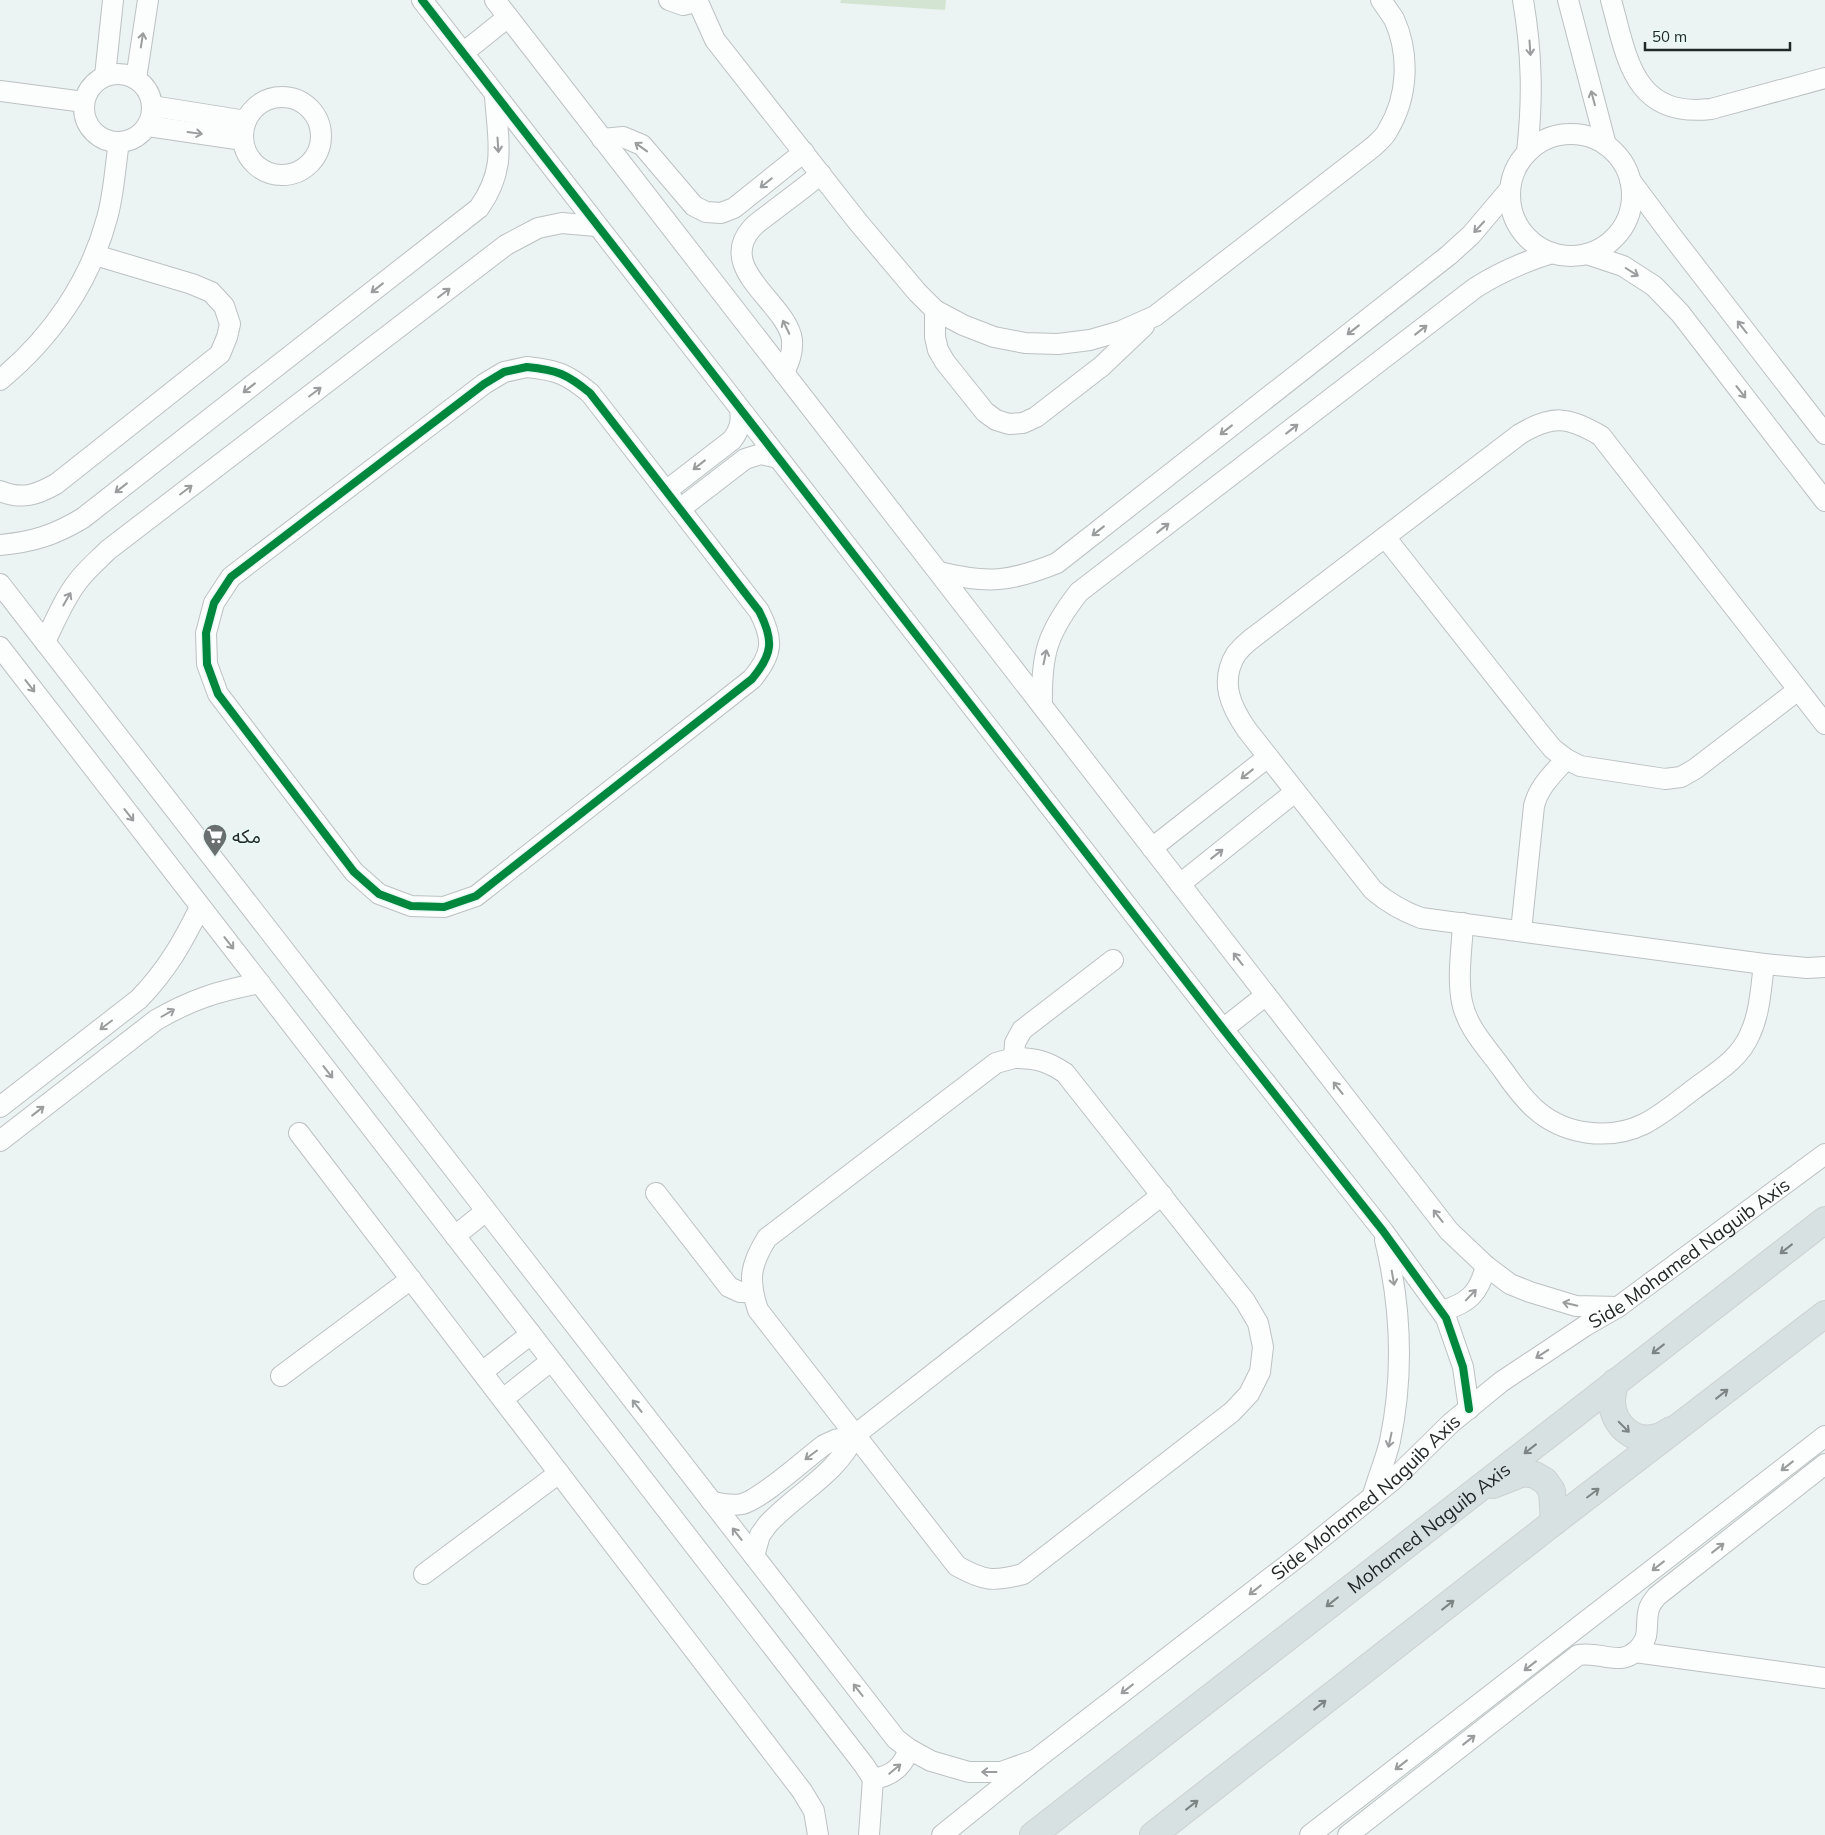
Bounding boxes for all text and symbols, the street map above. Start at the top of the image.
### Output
scale bar [1645,20,1790,52]
text: 50 m [1652,27,1687,46]
one-way arrow [138,32,148,48]
one-way arrow [1525,40,1535,56]
one-way arrow [1588,90,1598,106]
one-way arrow [187,128,203,138]
one-way arrow [494,137,503,153]
one-way arrow [634,142,648,152]
one-way arrow [760,177,773,188]
one-way arrow [1473,220,1485,233]
one-way arrow [1625,268,1639,278]
one-way arrow [371,282,384,293]
one-way arrow [437,287,450,298]
one-way arrow [781,320,790,335]
one-way arrow [1736,321,1747,334]
one-way arrow [1347,324,1360,335]
one-way arrow [1414,324,1427,335]
one-way arrow [242,383,256,393]
one-way arrow [1735,385,1746,398]
one-way arrow [308,386,321,397]
one-way arrow [1285,423,1298,434]
one-way arrow [1220,425,1233,436]
one-way arrow [693,460,706,471]
one-way arrow [114,483,128,493]
one-way arrow [179,485,192,496]
one-way arrow [1156,522,1169,533]
one-way arrow [1092,525,1105,536]
one-way arrow [62,591,72,606]
one-way arrow [1041,649,1050,665]
one-way arrow [24,679,35,692]
one-way arrow [1240,768,1253,779]
one-way arrow [124,808,135,821]
supermarket icon: مكه [202,823,228,857]
place label: مكه [232,824,261,848]
one-way arrow [1210,849,1223,860]
one-way arrow [223,936,234,949]
one-way arrow [1233,953,1244,966]
one-way arrow [160,1008,175,1018]
one-way arrow [100,1020,113,1031]
one-way arrow [323,1065,333,1079]
one-way arrow [1333,1081,1343,1095]
one-way arrow [31,1106,44,1117]
street label: Side Mohamed Naguib Axis [1584,1172,1794,1334]
one-way arrow [1432,1210,1443,1223]
one-way arrow [1780,1244,1793,1255]
one-way arrow [1389,1270,1399,1286]
one-way arrow [1465,1289,1477,1302]
one-way arrow [1562,1298,1578,1308]
one-way arrow [1651,1344,1665,1354]
one-way arrow [1536,1349,1550,1359]
one-way arrow [1715,1389,1729,1399]
one-way arrow [632,1400,643,1413]
street label: Side Mohamed Naguib Axis [1266,1409,1466,1583]
one-way arrow [1618,1421,1630,1433]
one-way arrow [1384,1431,1394,1447]
one-way arrow [1524,1443,1537,1454]
one-way arrow [805,1449,818,1460]
street label: Mohamed Naguib Axis [1343,1457,1515,1597]
one-way arrow [1780,1461,1793,1472]
one-way arrow [1586,1488,1600,1498]
one-way arrow [731,1528,742,1541]
one-way arrow [1712,1543,1725,1554]
one-way arrow [1652,1561,1665,1572]
one-way arrow [1248,1585,1262,1595]
one-way arrow [1326,1597,1339,1608]
one-way arrow [1441,1600,1454,1611]
one-way arrow [1523,1661,1537,1671]
one-way arrow [853,1683,863,1697]
one-way arrow [1121,1684,1134,1695]
one-way arrow [1313,1700,1327,1710]
one-way arrow [1462,1735,1475,1746]
one-way arrow [1394,1760,1408,1770]
one-way arrow [889,1764,902,1775]
one-way arrow [981,1767,997,1777]
one-way arrow [1185,1800,1199,1810]

